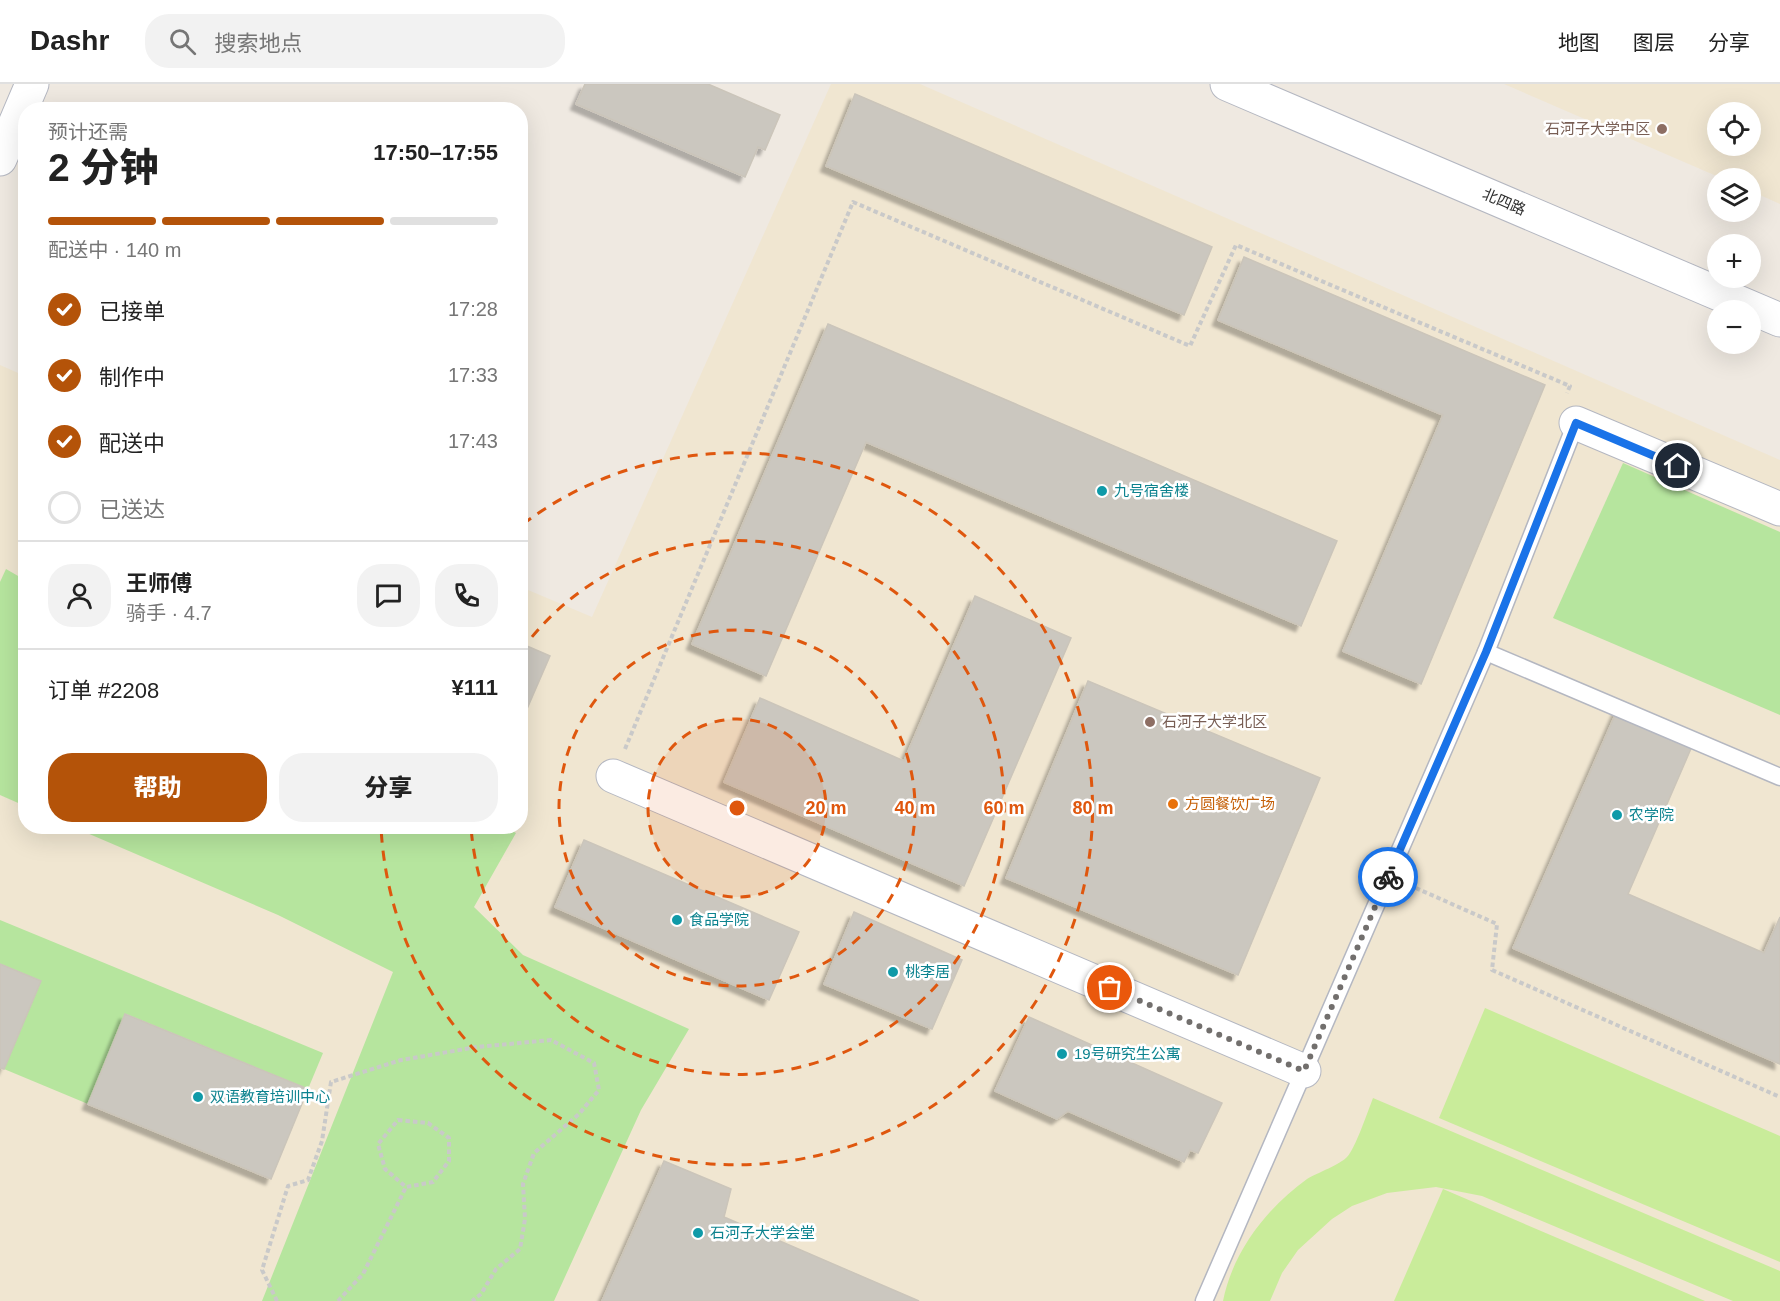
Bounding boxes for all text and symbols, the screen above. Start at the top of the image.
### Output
search box [145,14,565,68]
text: Dashr [30,25,109,56]
icon: search [166,25,199,58]
text: 搜索地点 [214,31,302,56]
text: 地图 [1558,31,1600,54]
text: 图层 [1633,31,1675,54]
text: 分享 [1708,31,1750,54]
map controls [1707,102,1761,354]
button: locate [1707,102,1761,156]
place label: 石河子大学中区 [1545,120,1650,137]
text: 预计还需 [48,121,128,143]
marker: 石河子大学中区 [1655,122,1669,136]
text: 17:50–17:55 [373,140,498,165]
text: 2 分钟 [48,146,159,189]
button: layers [1707,168,1761,222]
street label: 北四路 [1480,185,1528,218]
button: + [1707,234,1761,288]
text: 配送中 · 140 m [48,239,181,261]
icon: check [48,293,81,326]
text: 17:28 [448,298,498,320]
text: 已接单 [99,299,165,324]
button: − [1707,300,1761,354]
icon: check [48,359,81,392]
text: 17:33 [448,364,498,386]
text: 制作中 [99,365,165,390]
icon: check [48,425,81,458]
text: 17:43 [448,430,498,452]
text: 配送中 [99,431,165,456]
pin [1652,440,1703,491]
icon: home [1661,449,1694,482]
place label: 九号宿舍楼 [1114,482,1189,499]
marker: 九号宿舍楼 [1095,484,1109,498]
text: 已送达 [99,497,165,522]
button: person [48,564,111,627]
button: chat [357,564,420,627]
button: phone [435,564,498,627]
text: 王师傅 [126,571,192,596]
text: 骑手 · 4.7 [126,602,212,624]
text: ¥111 [451,675,498,700]
text: 订单 #2208 [48,678,159,703]
place label: 石河子大学北区 [1162,713,1267,730]
marker: 石河子大学北区 [1143,715,1157,729]
button: 帮助 [48,753,267,822]
button: 分享 [279,753,498,822]
place label: 方圆餐饮广场 [1185,795,1275,812]
marker: 方圆餐饮广场 [1166,797,1180,811]
centre of rings [727,798,747,818]
text: 20 m [805,798,847,818]
text: 40 m [894,798,936,818]
text: 60 m [983,798,1025,818]
text: 80 m [1072,798,1114,818]
place label: 农学院 [1629,806,1674,823]
marker: 农学院 [1610,808,1624,822]
courier [1358,847,1418,907]
icon: bike [1372,861,1405,894]
place label: 食品学院 [689,911,749,928]
marker: 食品学院 [670,913,684,927]
pin [1084,962,1135,1013]
place label: 桃李居 [905,963,950,980]
marker: 桃李居 [886,965,900,979]
icon: bag [1093,971,1126,1004]
place label: 19号研究生公寓 [1074,1045,1181,1062]
marker: 19号研究生公寓 [1055,1047,1069,1061]
place label: 双语教育培训中心 [210,1088,330,1105]
marker: 双语教育培训中心 [191,1090,205,1104]
place label: 石河子大学会堂 [710,1224,815,1241]
marker: 石河子大学会堂 [691,1226,705,1240]

